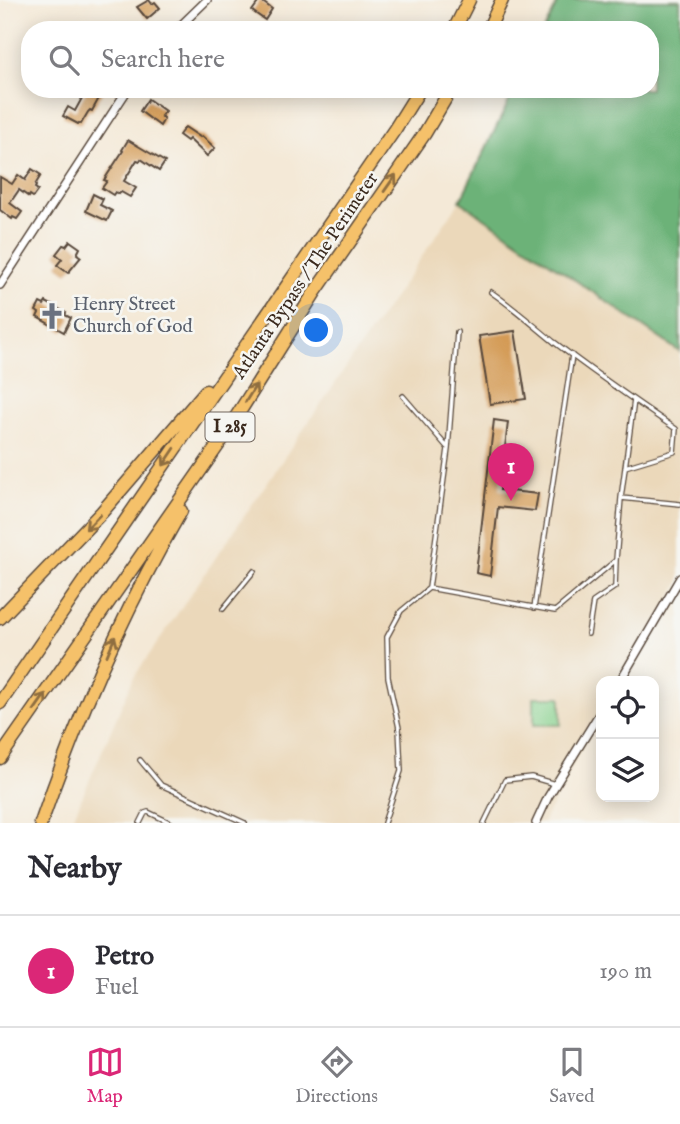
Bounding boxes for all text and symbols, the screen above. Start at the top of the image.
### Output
search box [21,21,659,98]
icon: search [45,41,83,79]
text: Search here [101,43,225,76]
street label: Atlanta Bypass / The Perimeter [227,168,384,385]
one-way arrow [383,174,397,193]
place label: Henry Street Church of God [73,293,193,339]
church icon: Henry Street Church of God [37,301,67,331]
your location [299,313,333,347]
one-way arrow [245,384,259,404]
road number: I 285 [205,412,254,442]
pin: 1 [488,443,534,501]
one-way arrow [162,447,176,466]
one-way arrow [84,513,101,530]
one-way arrow [105,635,118,657]
map controls [596,676,659,802]
button: locate [596,676,659,739]
one-way arrow [33,693,47,712]
button: layers [596,739,659,802]
text: Nearby [28,850,121,888]
text: Petro [95,940,154,973]
text: 1 [47,957,55,986]
text: 190 m [599,957,652,986]
text: Fuel [95,973,138,1002]
tab: Map [86,1043,124,1109]
tab: Directions [295,1043,378,1109]
tab: Saved [549,1043,594,1109]

